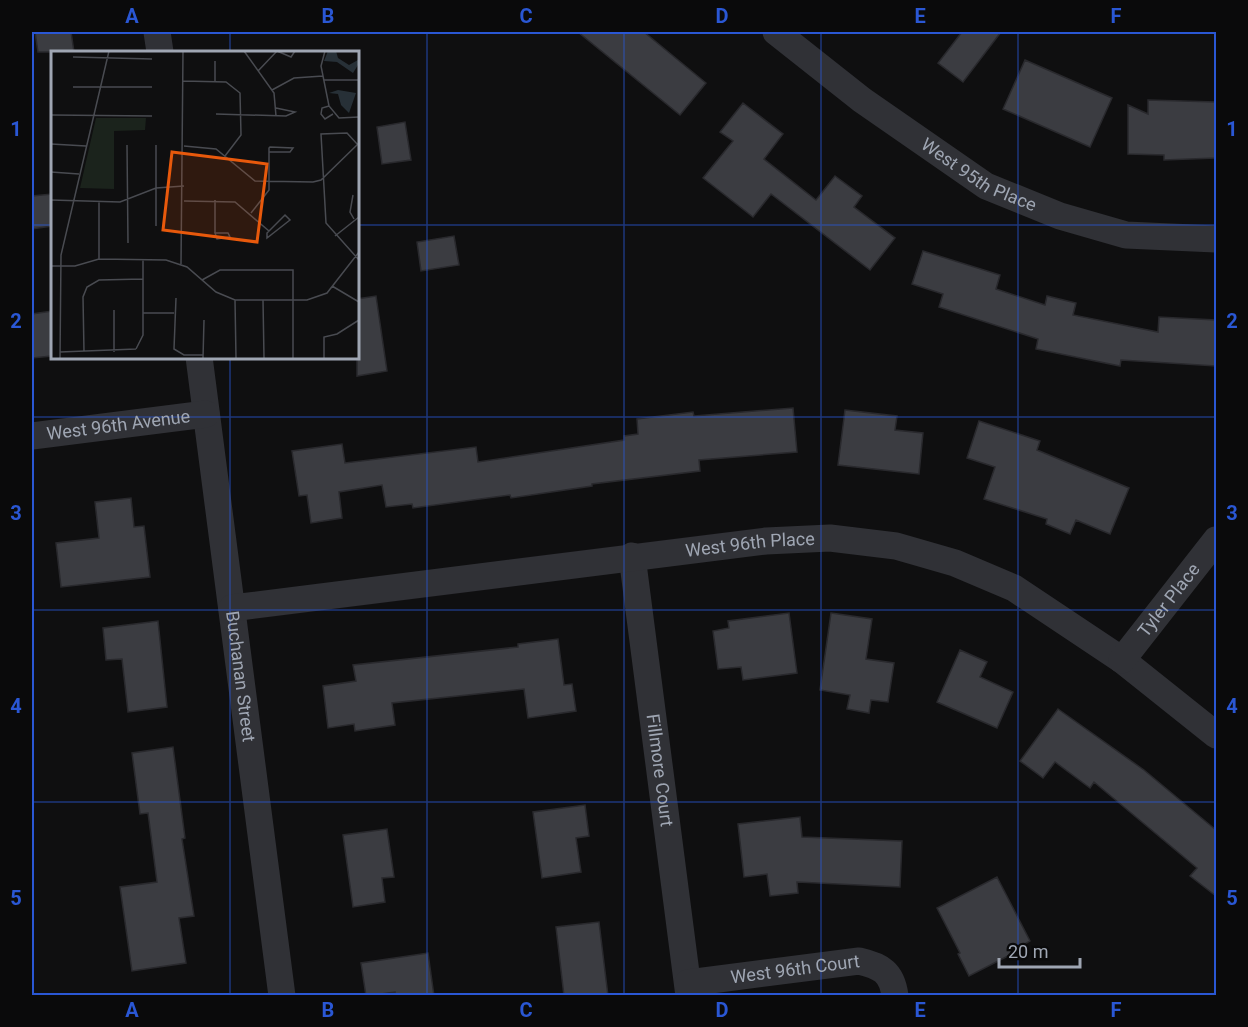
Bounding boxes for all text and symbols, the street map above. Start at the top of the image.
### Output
text: A [125,4,139,28]
text: B [322,4,334,28]
text: C [519,4,533,28]
text: D [716,4,729,28]
text: E [914,4,926,28]
text: F [1111,4,1122,28]
inset map [51,51,358,358]
text: 1 [10,117,22,141]
text: 1 [1226,117,1238,141]
street label: West 95th Place [917,133,1040,215]
text: 2 [10,309,22,333]
text: 2 [1226,309,1238,333]
street label: West 96th Avenue [45,405,191,444]
text: 3 [10,501,22,525]
text: 3 [1226,501,1238,525]
street label: West 96th Place [684,528,815,561]
street label: Tyler Place [1133,559,1204,641]
street label: Buchanan Street [222,609,260,743]
text: 4 [10,694,22,718]
text: 4 [1226,694,1238,718]
street label: Fillmore Court [643,713,678,828]
text: 5 [10,886,22,910]
text: 5 [1226,886,1238,910]
scale bar [999,931,1080,969]
text: 20 m [1008,941,1048,962]
street label: West 96th Court [729,950,861,987]
text: A [125,998,139,1022]
text: B [322,998,334,1022]
text: C [519,998,533,1022]
text: D [716,998,729,1022]
text: E [914,998,926,1022]
text: F [1111,998,1122,1022]

